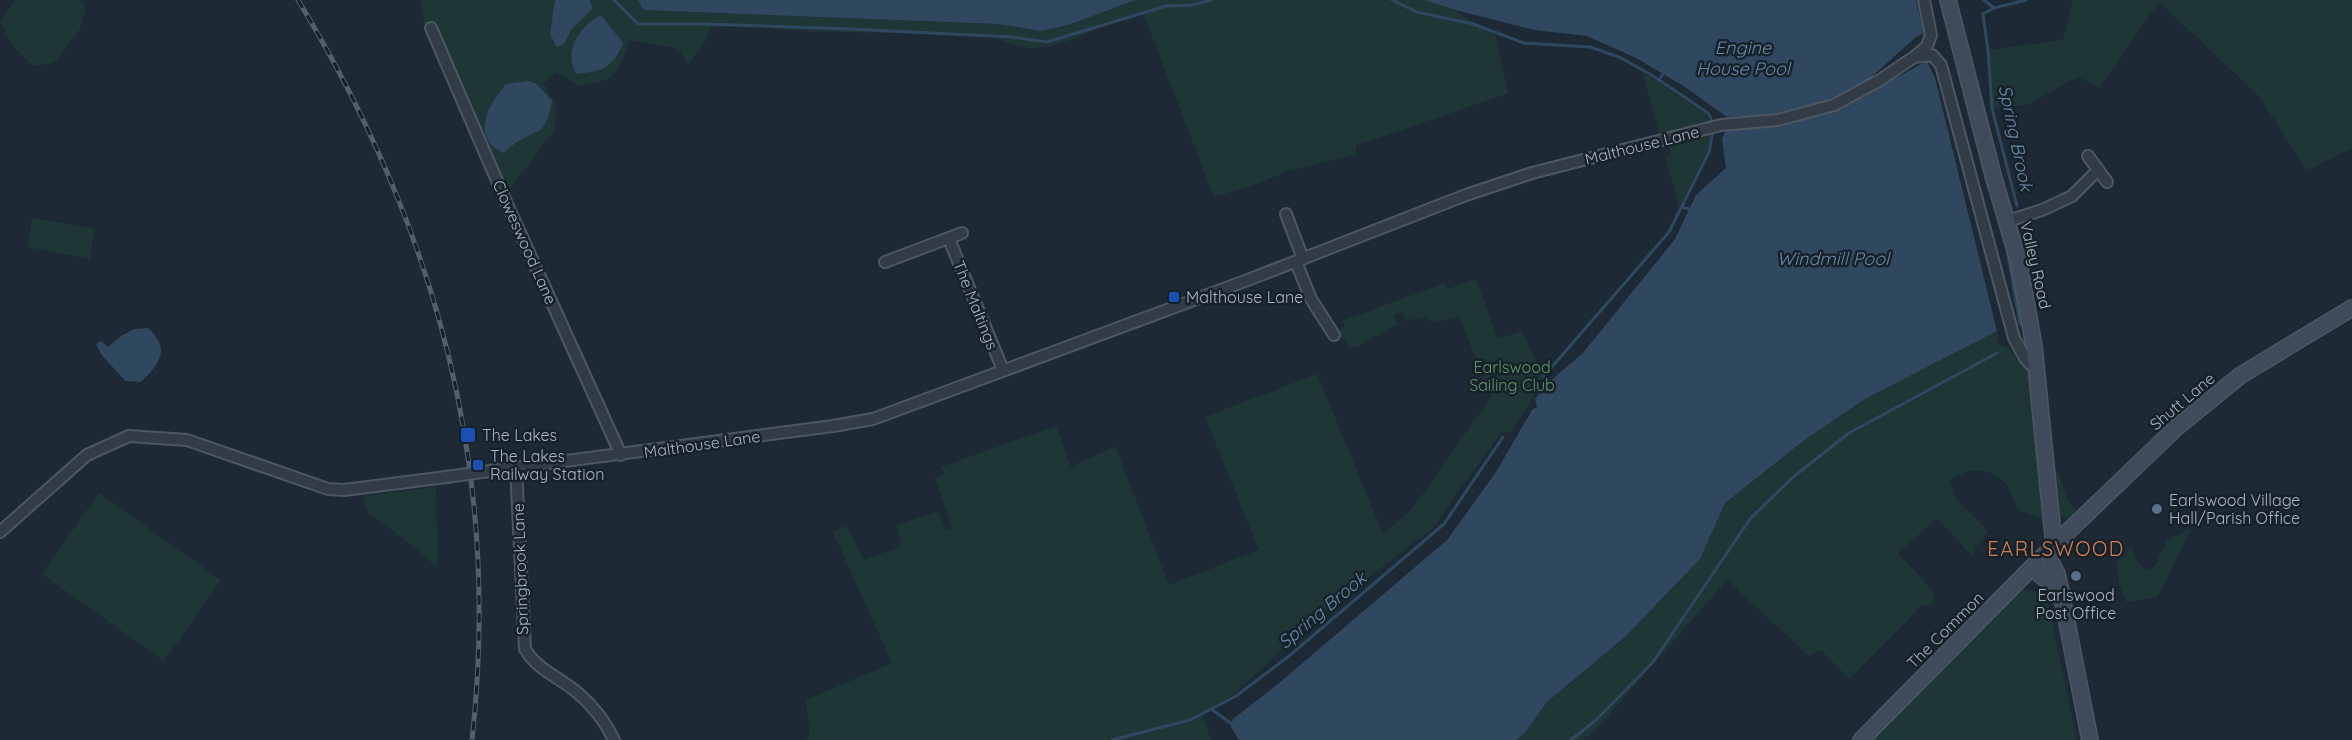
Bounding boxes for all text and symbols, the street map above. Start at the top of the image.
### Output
water label: Engine House Pool [1696,36,1792,80]
water label: Spring Brook [1994,83,2039,195]
street label: Malthouse Lane [1583,121,1701,169]
street label: Cloweswood Lane [489,177,561,307]
street label: Valley Road [2016,219,2056,311]
water label: Windmill Pool [1777,247,1891,270]
street label: The Maltings [949,258,1003,352]
place label: Malthouse Lane [1186,287,1303,307]
marker: Malthouse Lane [1167,290,1181,304]
park label: Earlswood Sailing Club [1469,357,1555,395]
street label: Shutt Lane [2145,368,2219,434]
place label: The Lakes [482,425,557,445]
marker: The Lakes [459,426,477,444]
street label: Malthouse Lane [643,426,761,462]
place label: The Lakes Railway Station [490,446,604,484]
marker: The Lakes Railway Station [471,458,485,472]
place label: Earlswood Village Hall/Parish Office [2169,490,2300,528]
marker: Earlswood Village Hall/Parish Office [2150,502,2164,516]
street label: Springbrook Lane [508,503,532,635]
district label: EARLSWOOD [1987,536,2125,561]
water label: Spring Brook [1273,566,1372,654]
marker: Earlswood Post Office [2069,569,2083,583]
place label: Earlswood Post Office [2036,585,2116,623]
street label: The Common [1902,587,1988,673]

